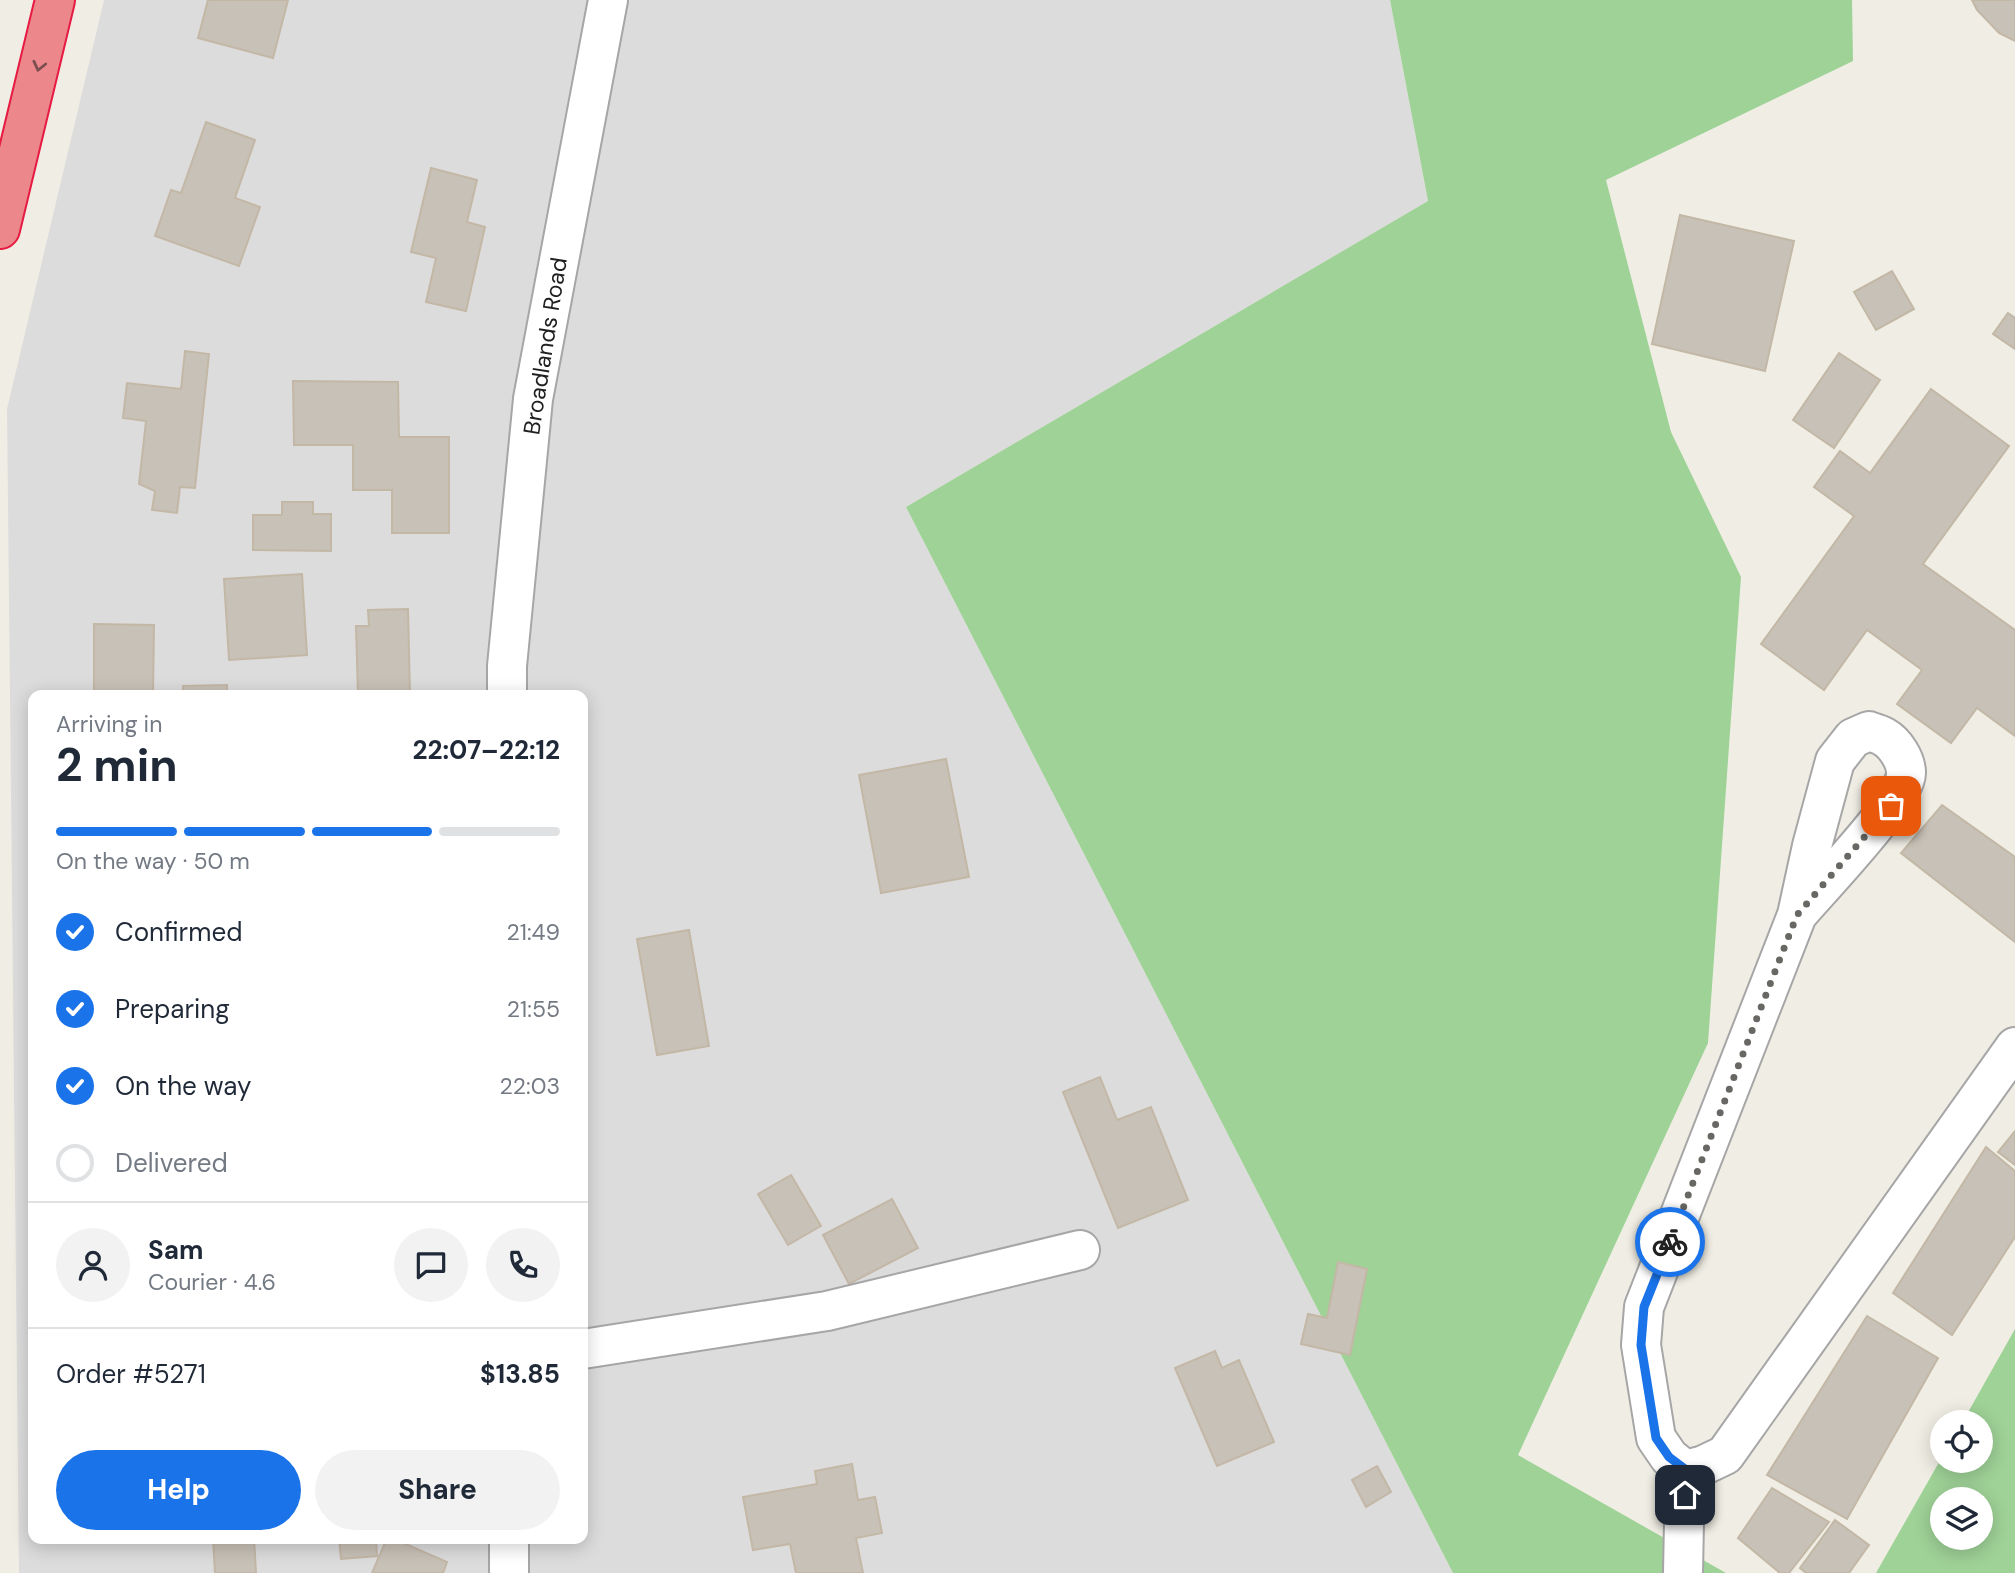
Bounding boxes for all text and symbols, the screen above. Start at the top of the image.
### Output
one-way arrow [33,60,47,72]
street label: Broadlands Road [516,255,574,437]
text: Arriving in [56,709,162,739]
text: 22:07–22:12 [412,733,560,767]
text: 2 min [56,735,178,795]
pin [1861,776,1921,836]
icon: bag [1872,787,1910,825]
text: On the way · 50 m [56,846,250,876]
icon: check [56,913,94,951]
text: Confirmed [115,915,242,949]
text: 21:49 [507,917,560,947]
icon: check [56,990,94,1028]
text: Preparing [115,992,230,1026]
text: 21:55 [507,994,560,1024]
icon: check [56,1067,94,1105]
text: On the way [115,1069,251,1103]
text: 22:03 [500,1071,560,1101]
text: Delivered [115,1146,228,1180]
courier [1635,1207,1705,1277]
icon: bike [1651,1223,1689,1261]
button: person [56,1228,130,1302]
button: chat [394,1228,468,1302]
button: phone [486,1228,560,1302]
text: Sam [148,1233,203,1267]
text: Courier · 4.6 [148,1267,276,1297]
text: Order #5271 [56,1357,206,1391]
text: $13.85 [480,1357,560,1391]
map controls [1930,1410,1993,1550]
button: locate [1930,1410,1993,1473]
button: Help [56,1450,301,1530]
button: Share [315,1450,560,1530]
pin [1655,1465,1715,1525]
icon: home [1666,1476,1704,1514]
button: layers [1930,1487,1993,1550]

